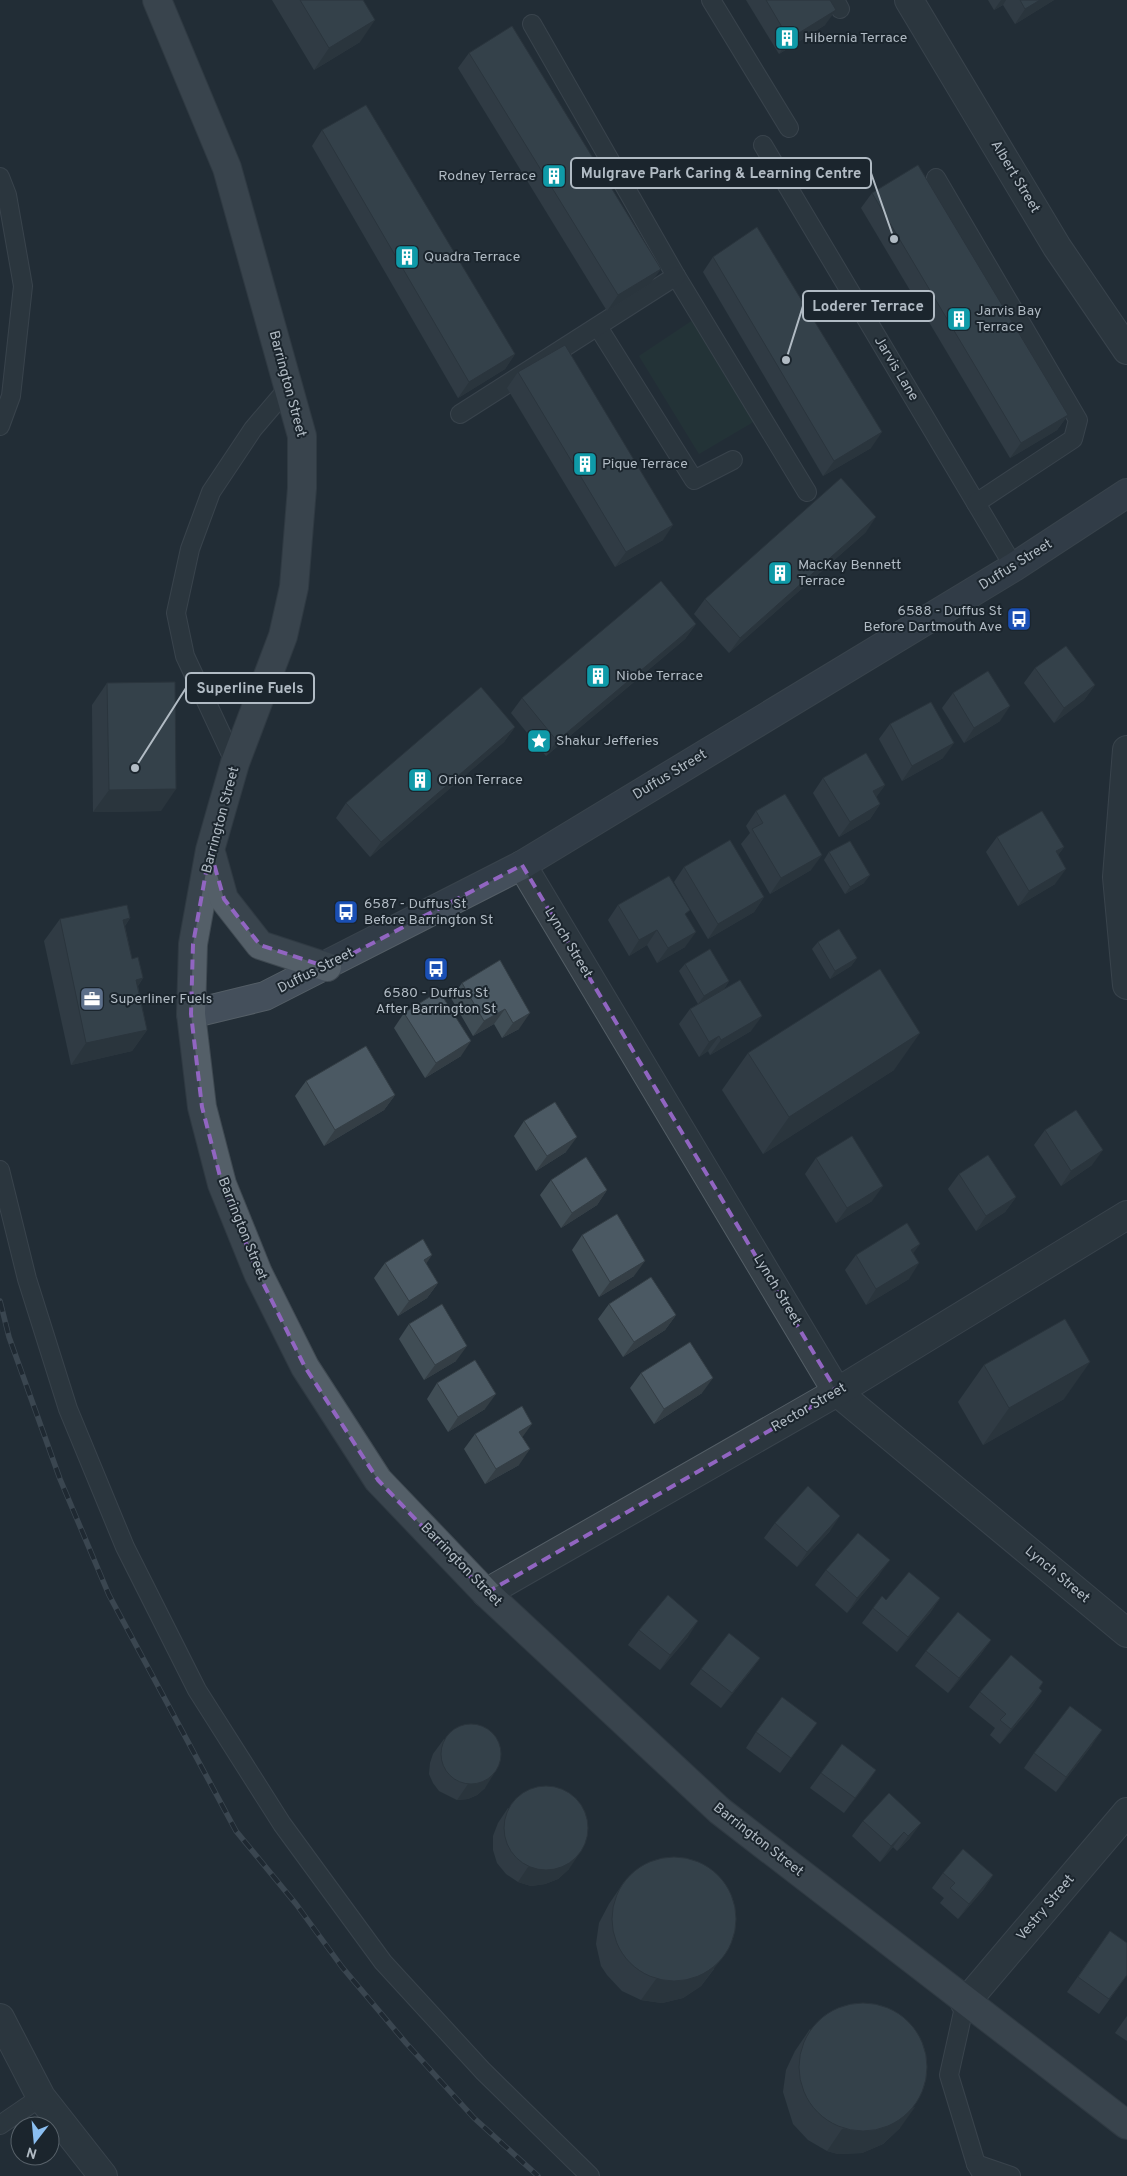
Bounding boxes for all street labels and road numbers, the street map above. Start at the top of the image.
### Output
street label: Albert Street [987,138,1043,216]
street label: Barrington Street [265,329,309,439]
street label: Jarvis Lane [870,334,922,404]
street label: Duffus Street [976,536,1056,594]
street label: Duffus Street [630,746,710,804]
street label: Barrington Street [199,765,243,875]
street label: Lynch Street [540,904,596,982]
street label: Duffus Street [275,945,357,997]
street label: Barrington Street [214,1175,270,1283]
street label: Lynch Street [749,1251,805,1329]
street label: Rector Street [768,1380,850,1436]
street label: Barrington Street [417,1520,505,1610]
street label: Lynch Street [1021,1543,1093,1607]
street label: Barrington Street [710,1800,806,1880]
street label: Vestry Street [1013,1871,1079,1945]

